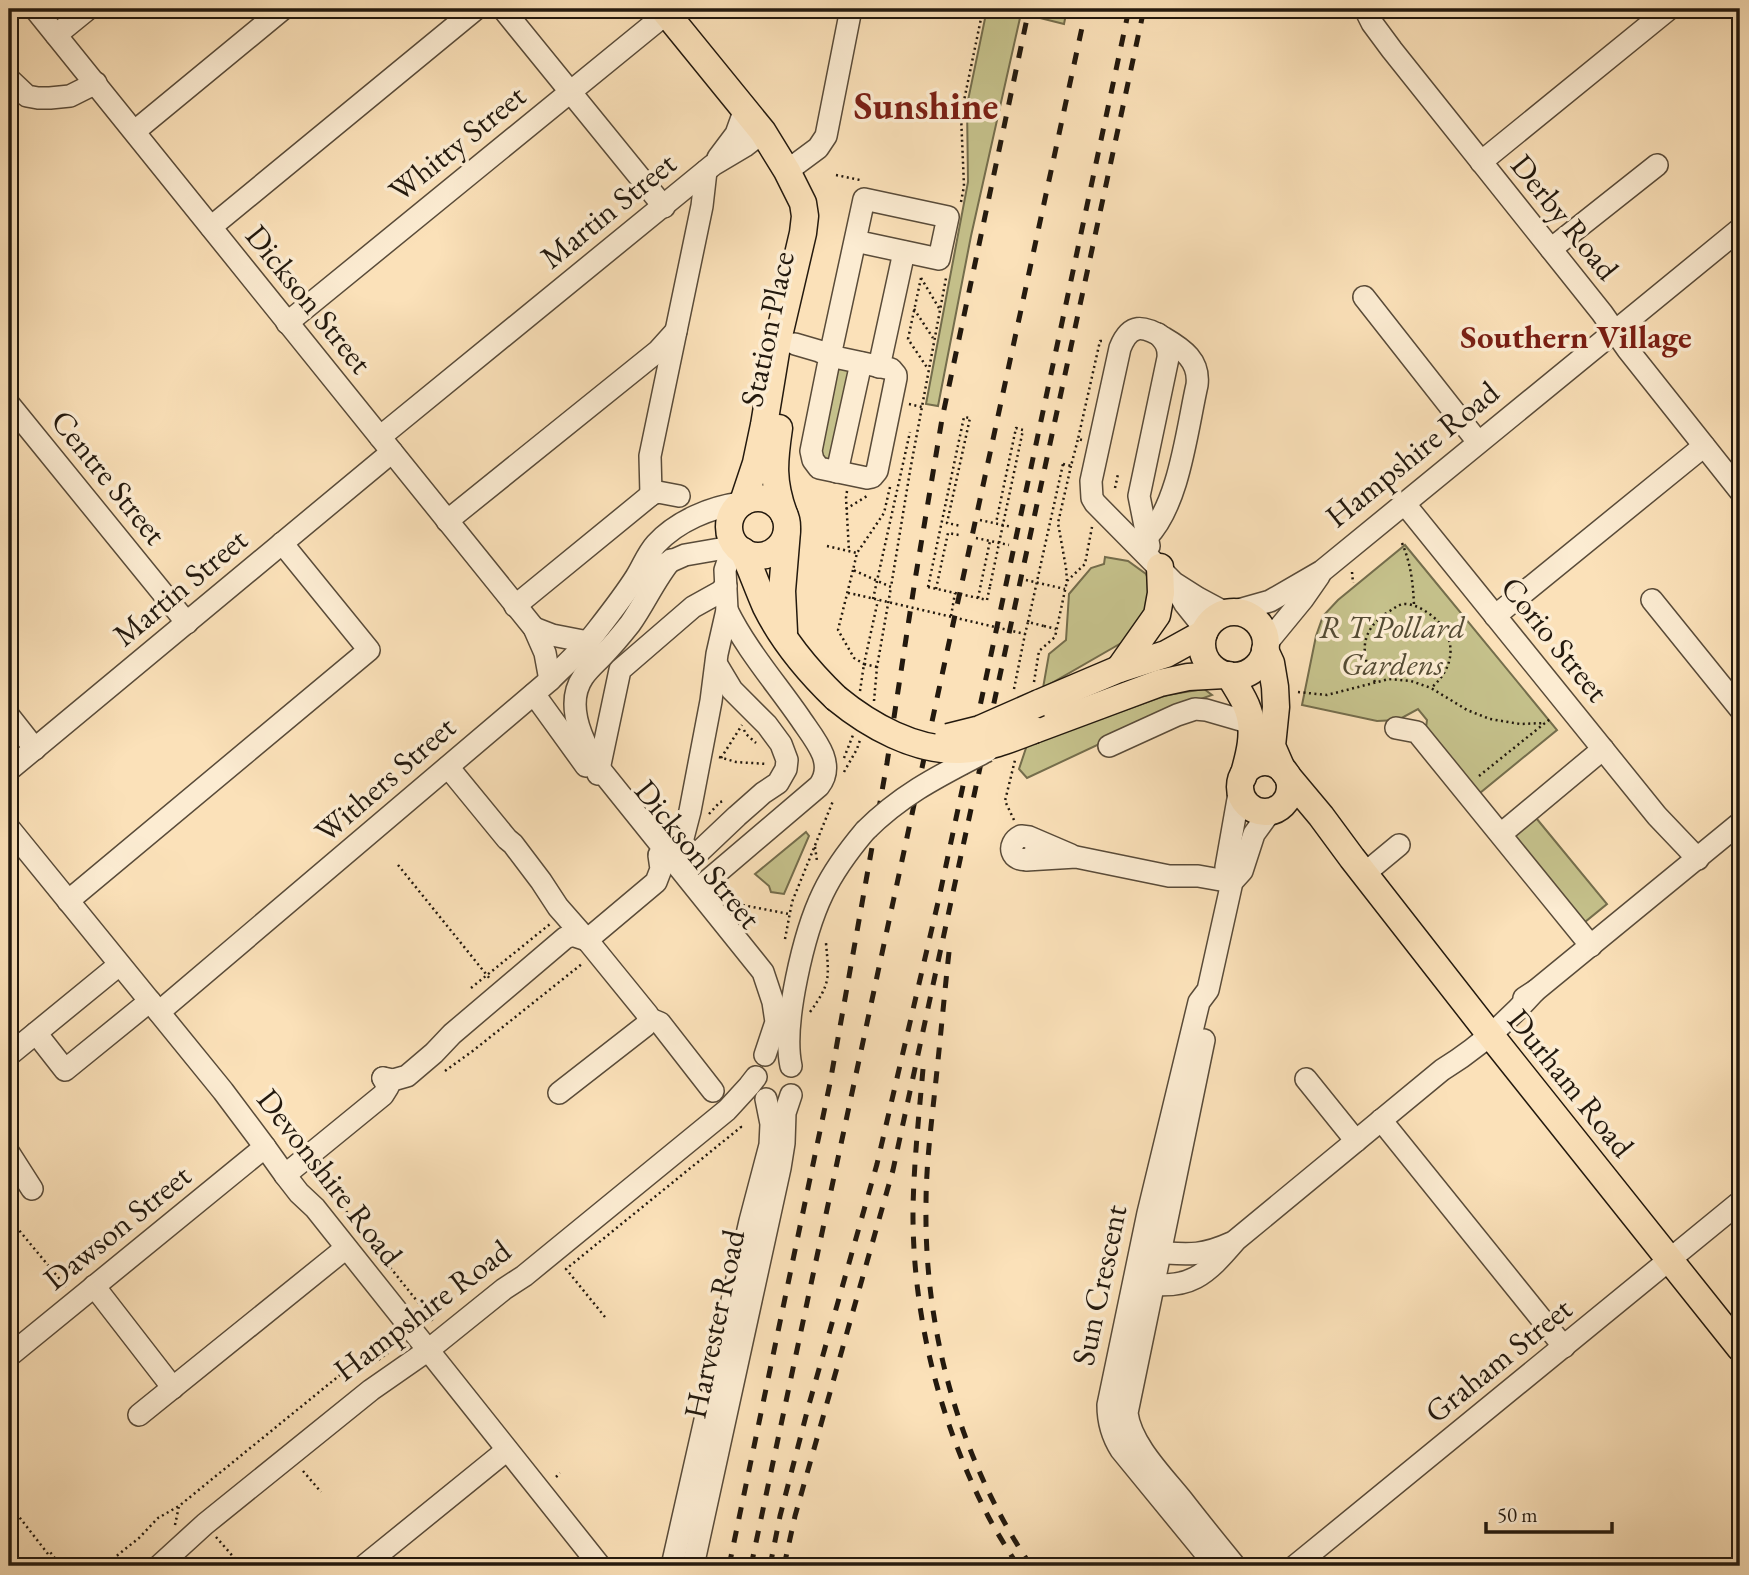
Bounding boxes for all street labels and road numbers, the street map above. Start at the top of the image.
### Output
street label: Whitty Street [380,75,534,211]
street label: Martin Street [531,142,685,278]
street label: Derby Road [1501,145,1629,289]
street label: Dickson Street [236,216,382,382]
street label: Station Place [730,248,804,410]
street label: Hampshire Road [1317,371,1508,537]
street label: Centre Street [42,401,176,553]
street label: Martin Street [104,518,256,656]
street label: Corio Street [1492,568,1618,710]
street label: Withers Street [306,706,464,852]
street label: Dickson Street [625,771,771,937]
street label: Durham Road [1498,1000,1644,1166]
street label: Devonshire Road [248,1080,413,1275]
street label: Dawson Street [35,1155,199,1299]
street label: Sun Crescent [1062,1201,1136,1369]
street label: Harvester Road [673,1225,755,1422]
street label: Hampshire Road [325,1229,520,1390]
street label: Graham Street [1416,1288,1580,1432]

